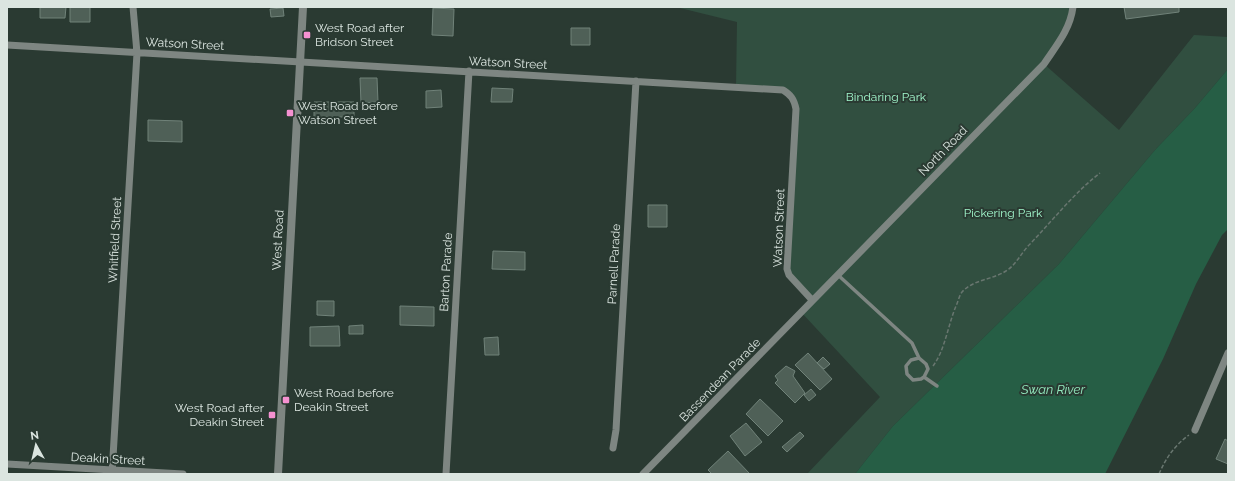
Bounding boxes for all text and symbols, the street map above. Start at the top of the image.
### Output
place label: West Road after Bridson Street [315,21,405,49]
marker: West Road after Bridson Street [302,30,312,40]
street label: Watson Street [145,35,225,53]
street label: Watson Street [468,54,548,72]
park label: Bindaring Park [846,90,927,104]
place label: West Road before Watson Street [298,99,398,127]
marker: West Road before Watson Street [285,108,295,118]
street label: North Road [916,123,970,179]
street label: Watson Street [771,188,787,268]
street label: Whitfield Street [106,197,124,283]
park label: Pickering Park [964,206,1043,220]
street label: West Road [269,209,287,271]
street label: Parnell Parade [605,223,623,305]
street label: Barton Parade [437,232,455,312]
street label: Bassendean Parade [677,335,763,425]
water label: Swan River [1020,382,1086,397]
place label: West Road before Deakin Street [294,386,394,414]
marker: West Road before Deakin Street [281,395,291,405]
place label: West Road after Deakin Street [175,401,265,429]
marker: West Road after Deakin Street [267,410,277,420]
north arrow [16,425,56,465]
text: N [30,429,40,443]
street label: Deakin Street [70,450,146,468]

